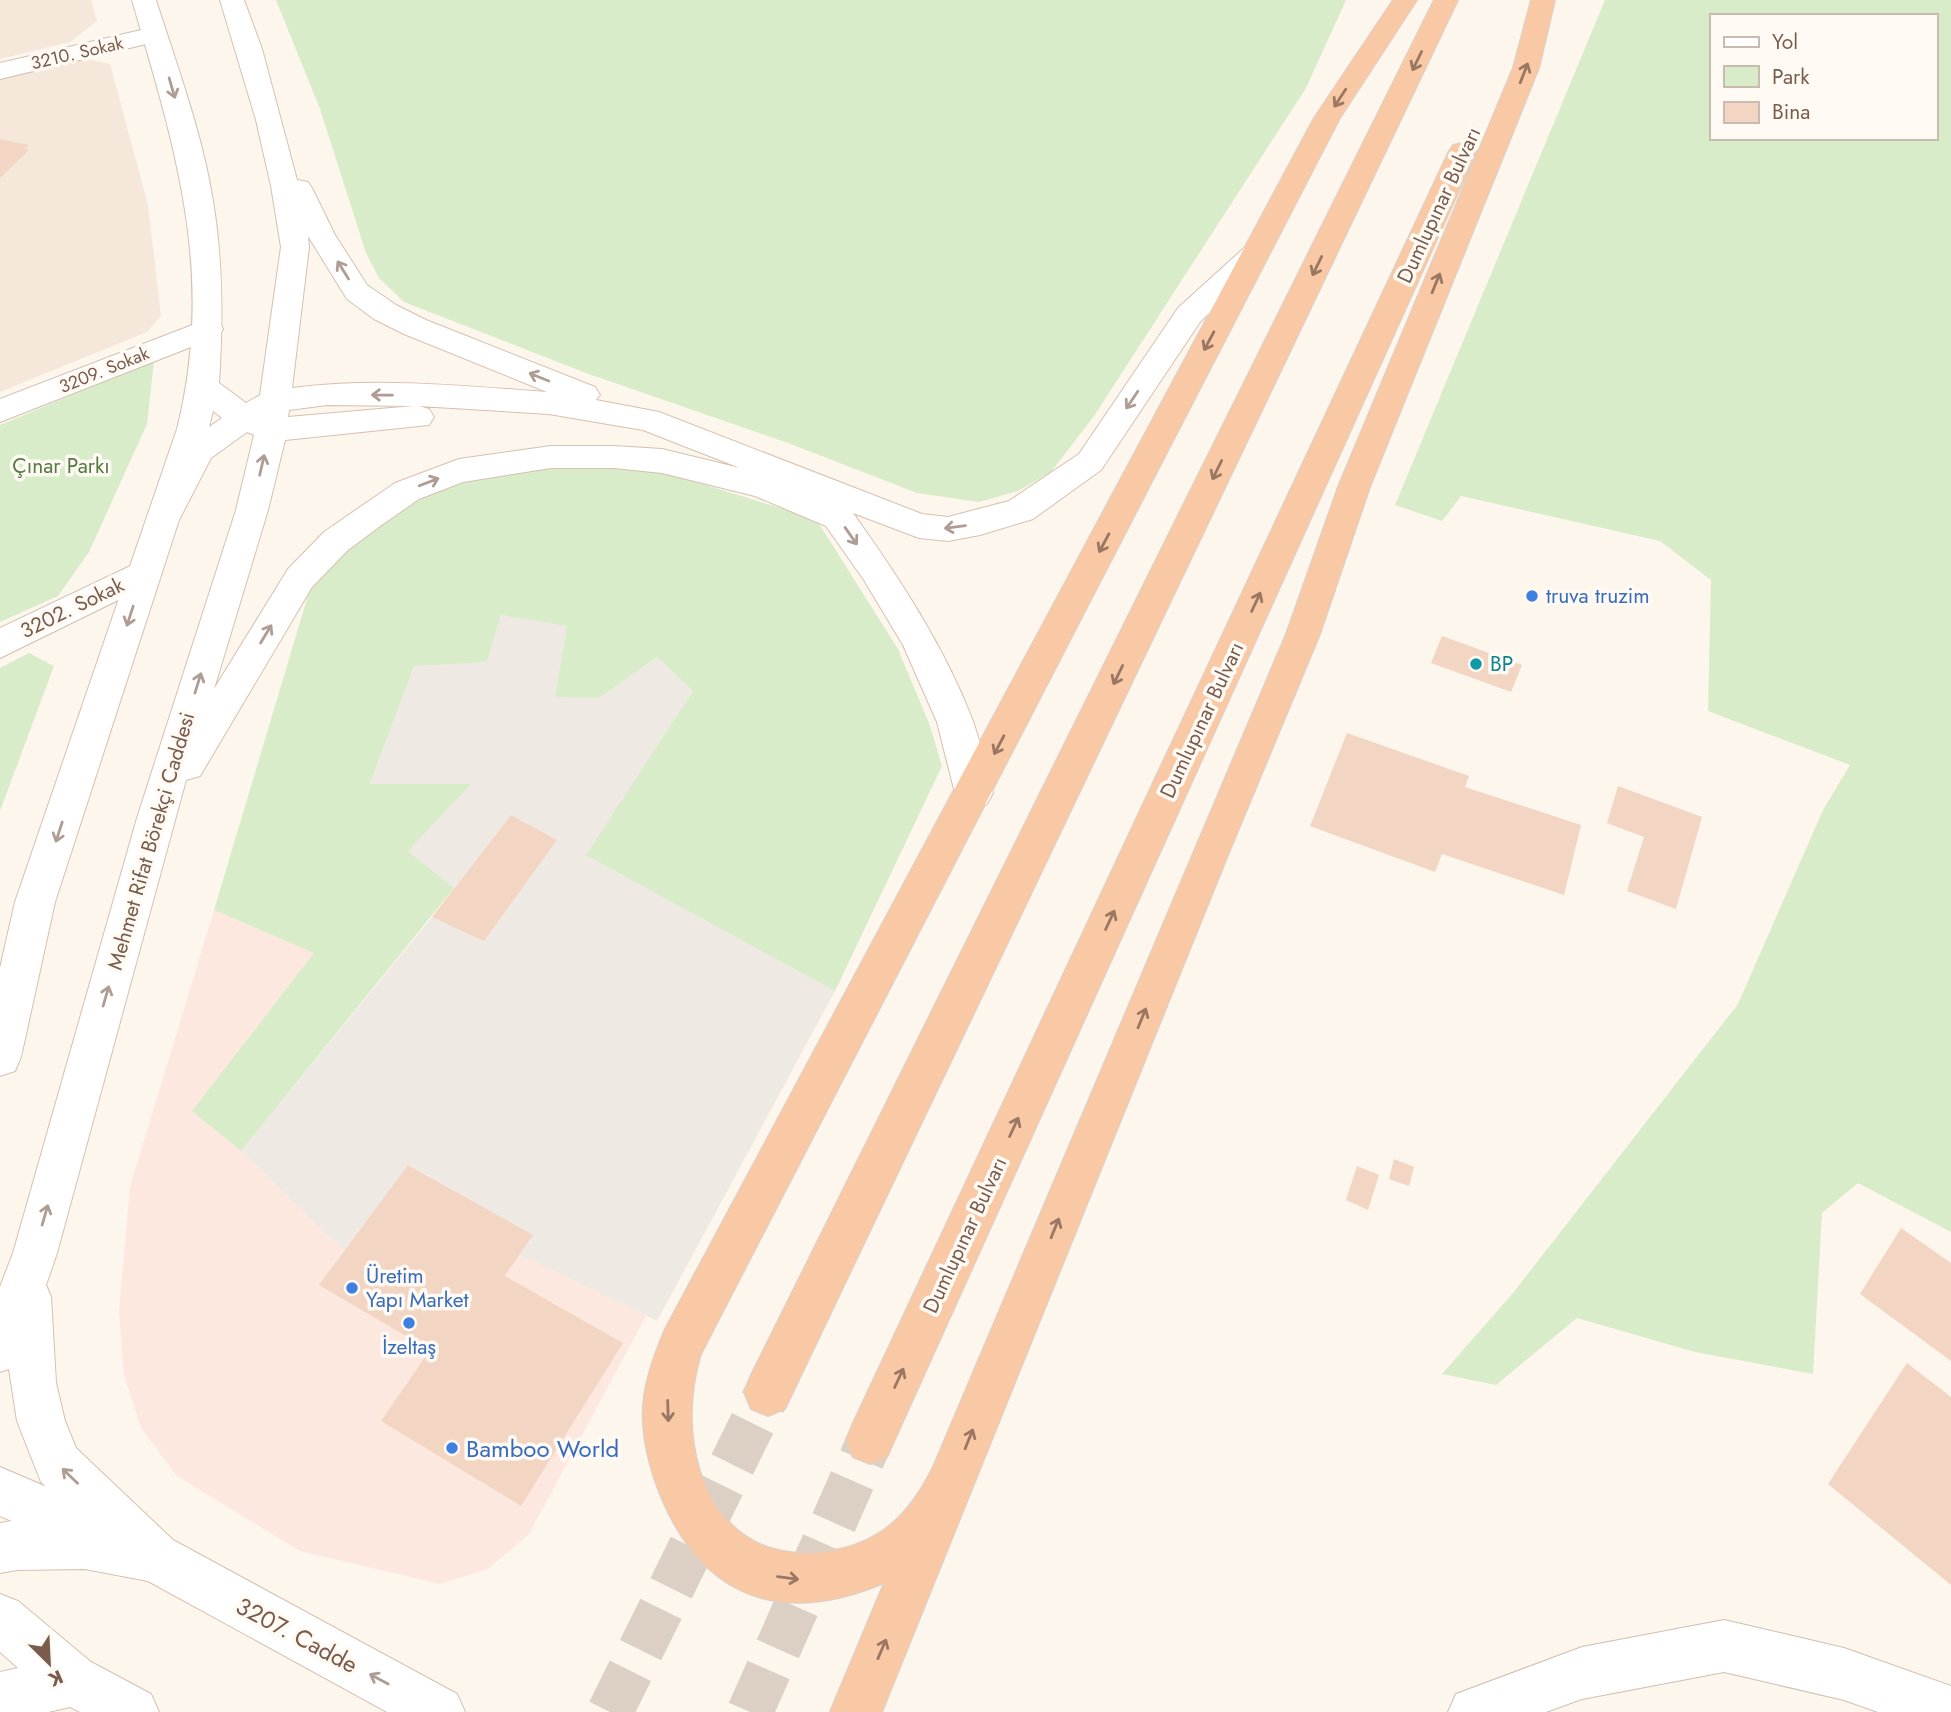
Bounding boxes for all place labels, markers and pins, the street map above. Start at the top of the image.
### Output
place label: truva truzim [1546,581,1650,611]
marker: truva truzim [1524,588,1540,604]
place label: BP [1490,649,1513,679]
marker: BP [1468,656,1484,672]
place label: Üretim Yapı Market [366,1261,469,1315]
marker: Üretim Yapı Market [344,1280,360,1296]
marker: İzeltaş [401,1315,417,1331]
place label: İzeltaş [382,1332,436,1362]
place label: Bamboo World [466,1431,619,1466]
marker: Bamboo World [444,1440,460,1456]

